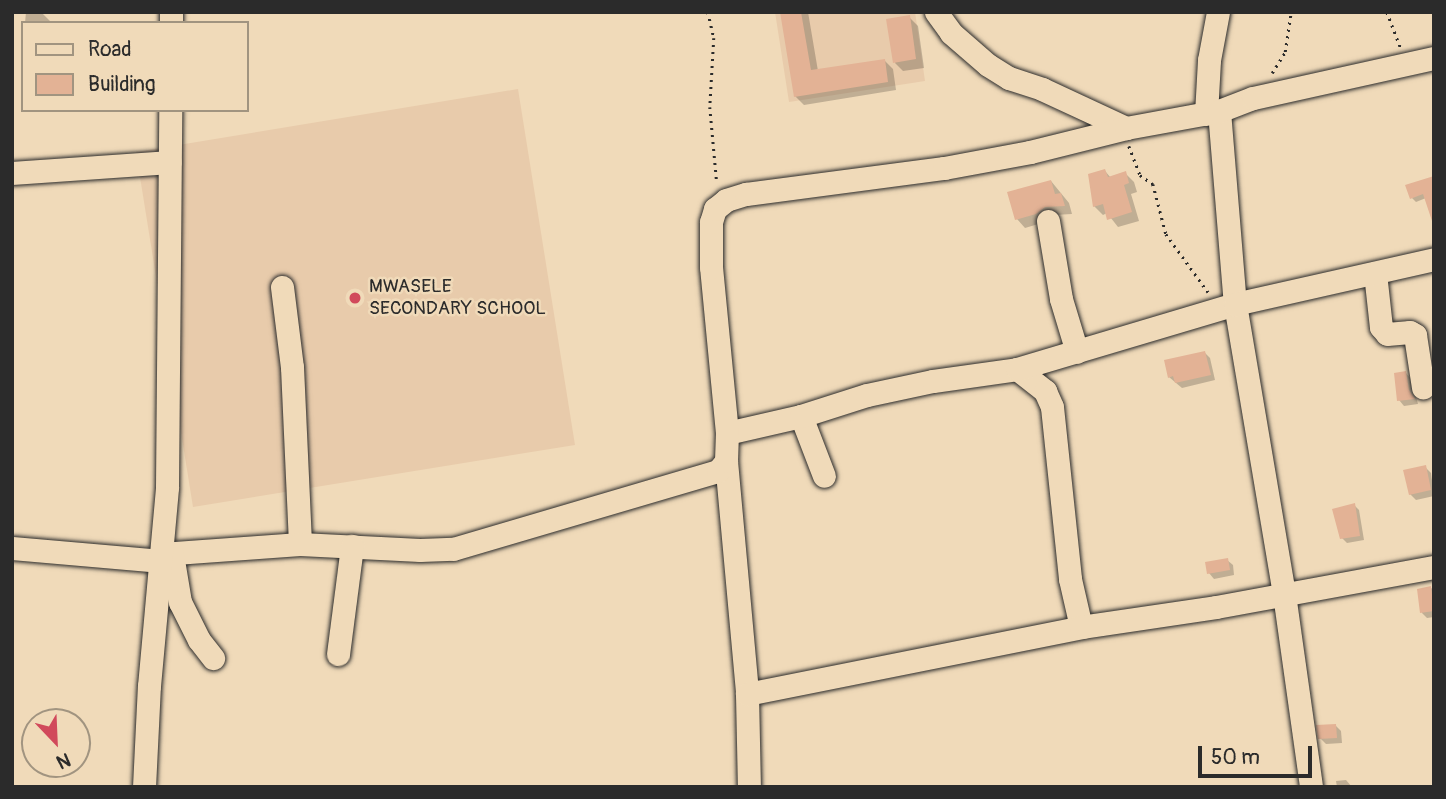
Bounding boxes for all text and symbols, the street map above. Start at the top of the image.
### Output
legend [21,21,248,112]
text: Road [88,36,132,63]
text: Building [88,71,155,98]
place label: MWASELE SECONDARY SCHOOL [369,276,546,320]
marker: MWASELE SECONDARY SCHOOL [347,290,363,306]
north arrow [21,708,91,778]
scale bar [1201,732,1315,776]
text: 50 m [1211,744,1260,771]
text: N [53,747,74,774]

